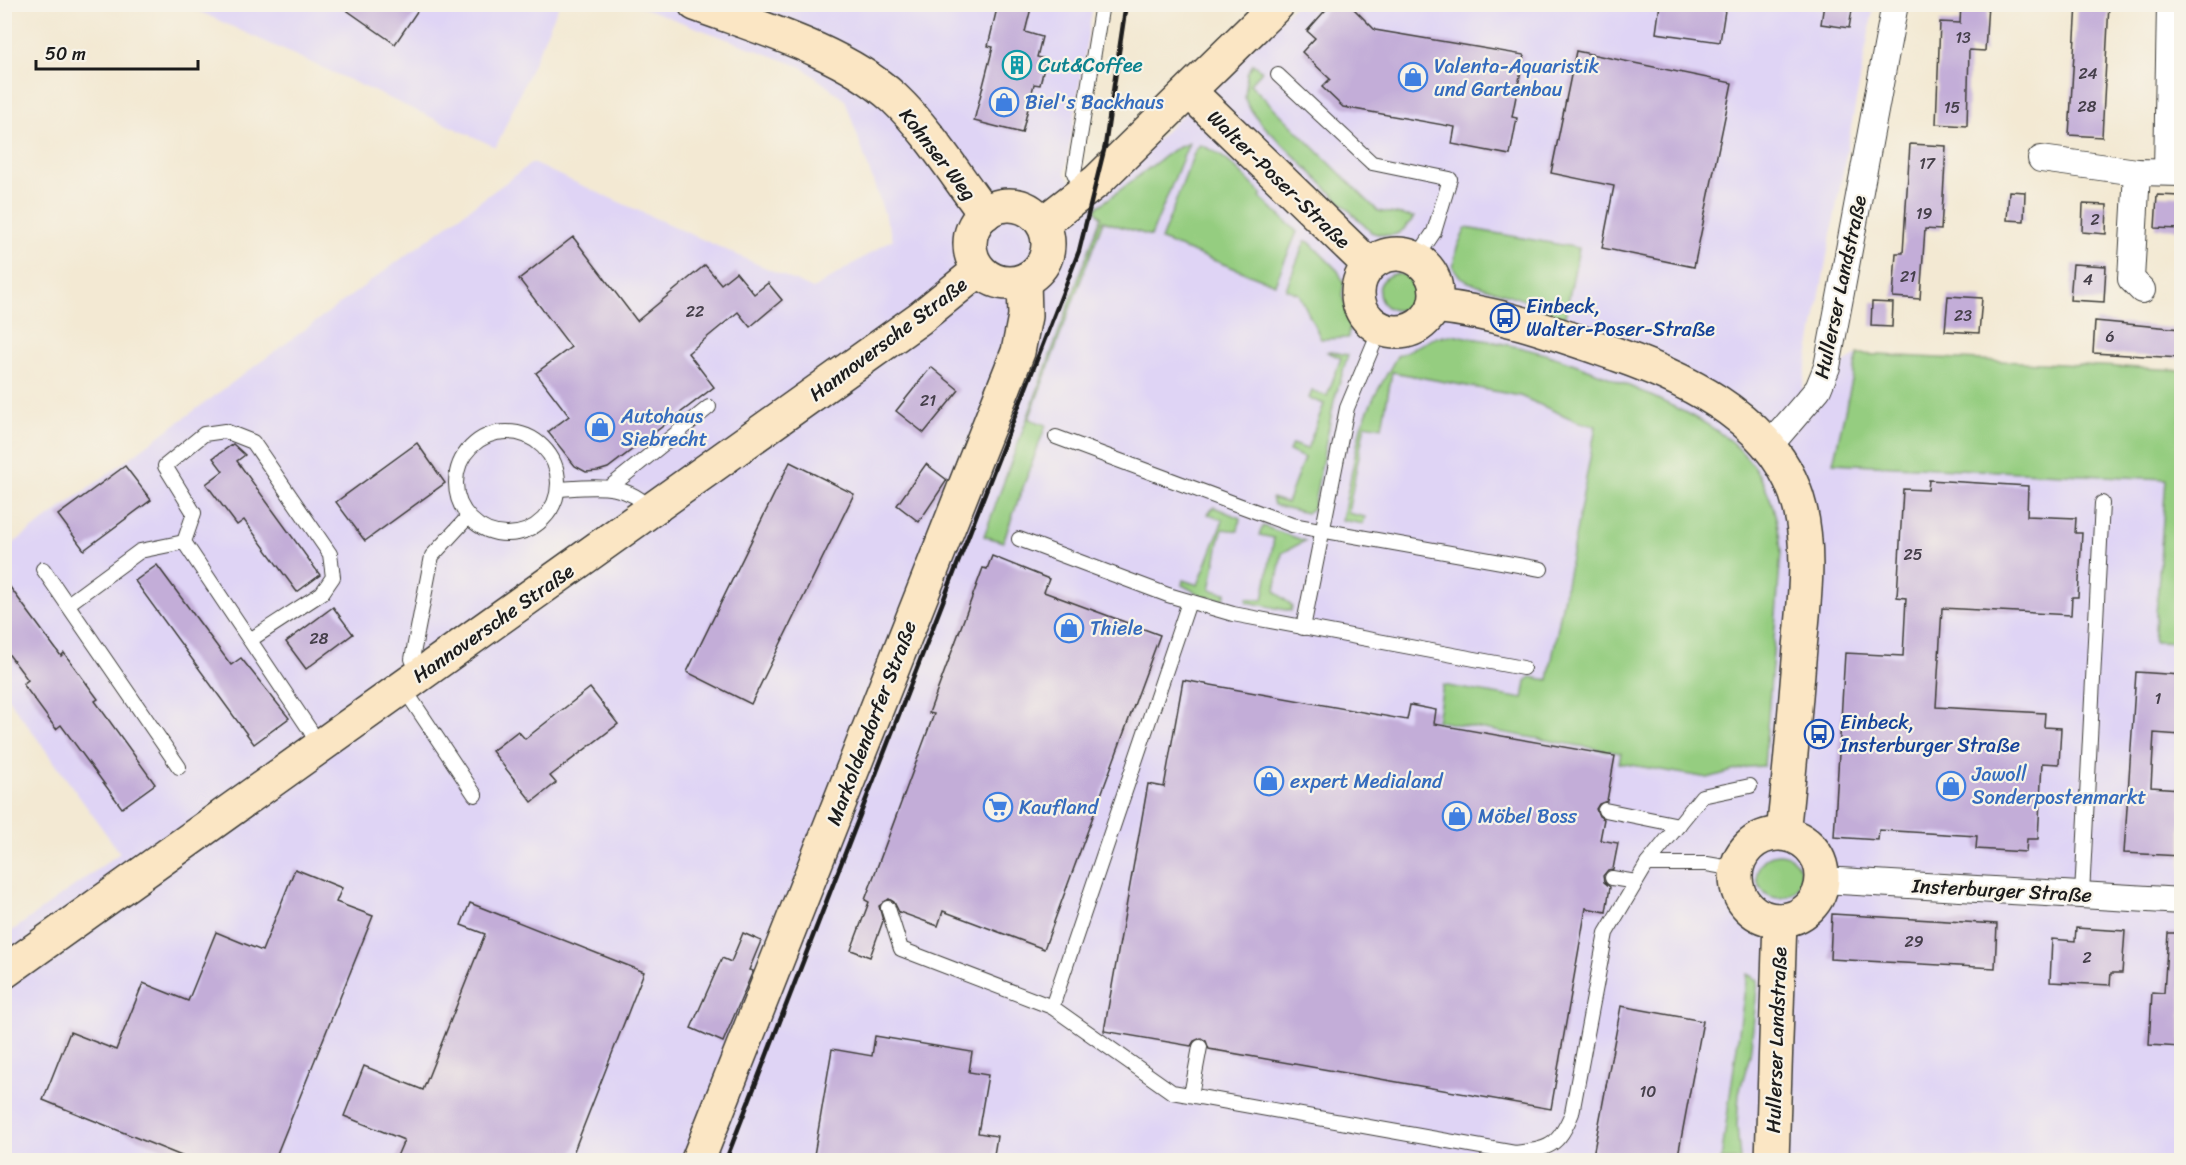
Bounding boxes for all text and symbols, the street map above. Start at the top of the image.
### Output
house number: 13 [1955,23,1971,52]
scale bar [36,33,198,71]
text: 50 m [45,38,86,70]
place label: Cut&Coffee [1038,48,1143,83]
building icon: Cut&Coffee [1001,49,1033,81]
place label: Valenta-Aquaristik und Gartenbau [1434,49,1599,107]
house number: 24 [2078,59,2098,88]
shop icon: Valenta-Aquaristik und Gartenbau [1397,61,1429,93]
place label: Biel's Backhaus [1025,85,1165,120]
shop icon: Biel's Backhaus [988,86,1020,118]
house number: 28 [2078,92,2097,121]
house number: 15 [1944,93,1961,122]
street label: Kohnser Weg [890,100,985,209]
street label: Walter-Poser-Straße [1199,101,1359,258]
house number: 17 [1919,149,1936,178]
street label: Hullerser Landstraße [1804,192,1877,382]
house number: 19 [1916,199,1933,228]
house number: 2 [2090,205,2100,234]
house number: 21 [1900,262,1916,291]
house number: 4 [2083,265,2093,294]
street label: Hannoversche Straße [801,268,975,411]
place label: Einbeck, Walter-Poser-Straße [1526,289,1715,347]
house number: 22 [686,297,704,326]
house number: 23 [1954,301,1972,330]
bus stop icon: Einbeck, Walter-Poser-Straße [1489,302,1521,334]
house number: 6 [2105,322,2115,351]
house number: 21 [920,386,936,415]
place label: Autohaus Siebrecht [620,399,708,457]
shop icon: Autohaus Siebrecht [584,411,616,443]
house number: 25 [1903,540,1923,569]
street label: Hannoversche Straße [405,554,582,693]
place label: Thiele [1090,611,1143,646]
shop icon: Thiele [1053,612,1085,644]
street label: Markoldendorfer Straße [816,616,927,831]
house number: 28 [310,624,329,653]
house number: 1 [2155,684,2162,713]
place label: Einbeck, Insterburger Straße [1839,705,2020,763]
bus stop icon: Einbeck, Insterburger Straße [1803,718,1835,750]
place label: Jawoll Sonderpostenmarkt [1971,757,2147,815]
place label: expert Medialand [1290,764,1444,799]
shop icon: expert Medialand [1253,765,1285,797]
shop icon: Jawoll Sonderpostenmarkt [1935,770,1967,802]
place label: Kaufland [1019,790,1099,825]
supermarket icon: Kaufland [982,791,1014,823]
place label: Möbel Boss [1478,799,1578,834]
shop icon: Möbel Boss [1441,800,1473,832]
street label: Insterburger Straße [1910,868,2093,913]
house number: 29 [1904,927,1924,956]
house number: 2 [2082,943,2092,972]
street label: Hullerser Landstraße [1756,946,1797,1134]
house number: 10 [1640,1077,1656,1106]

